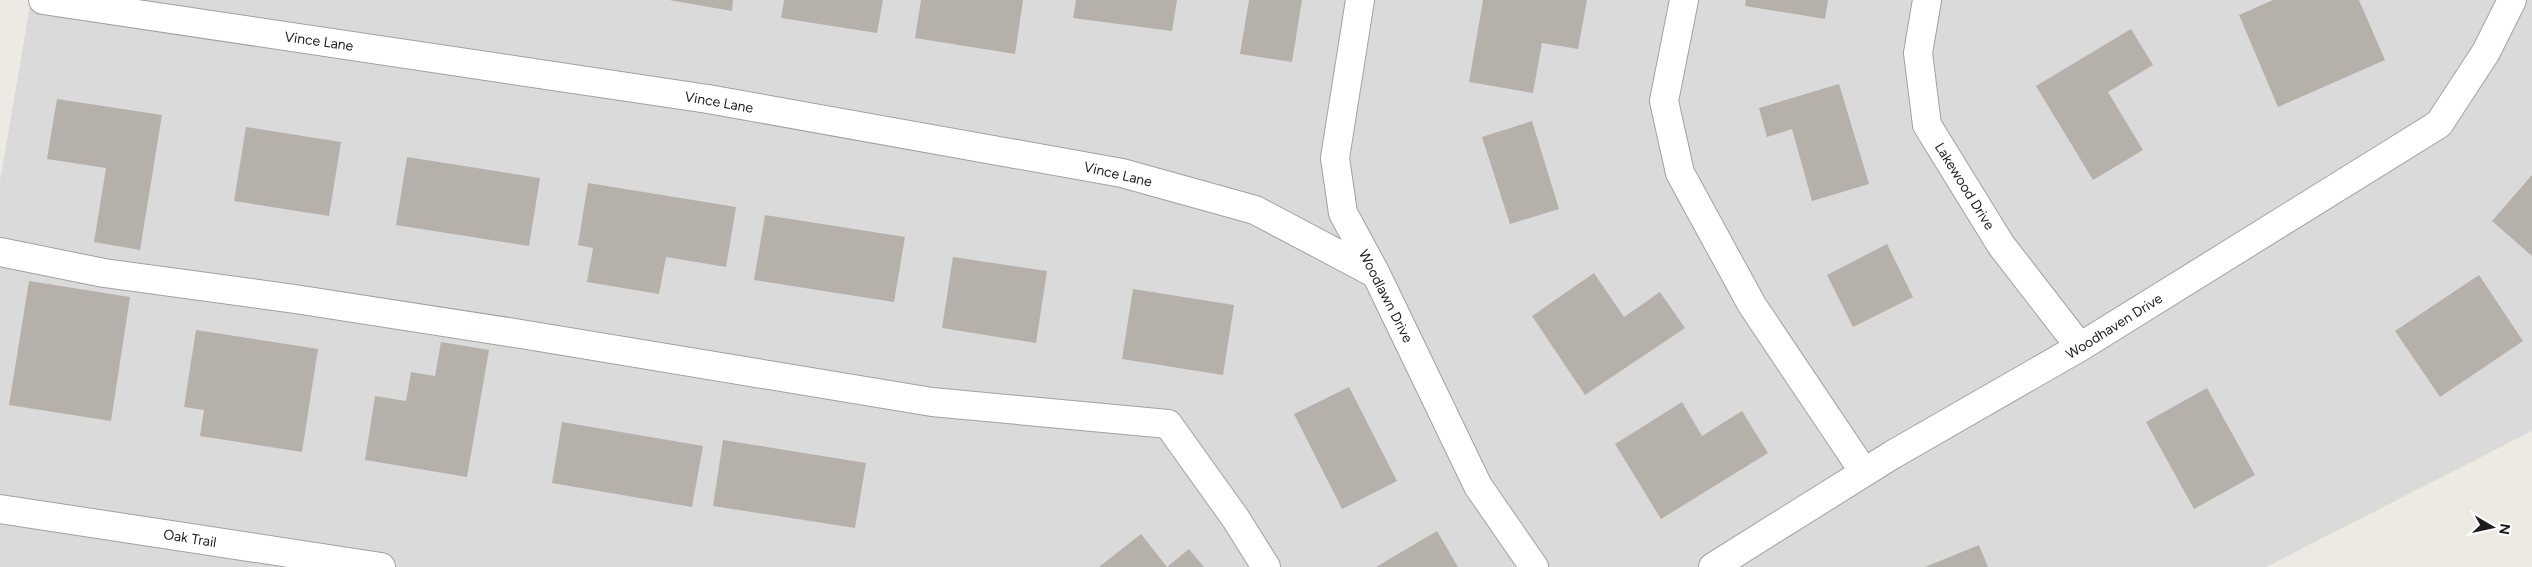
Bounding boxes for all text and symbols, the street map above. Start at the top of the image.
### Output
street label: Vince Lane [283,28,355,55]
street label: Vince Lane [683,88,755,117]
street label: Lakewood Drive [1931,140,1998,233]
street label: Vince Lane [1082,158,1154,191]
street label: Woodlawn Drive [1355,247,1416,346]
street label: Woodhaven Drive [2063,290,2166,363]
north arrow [2467,502,2517,552]
text: N [2495,522,2514,536]
street label: Oak Trail [162,526,218,551]

